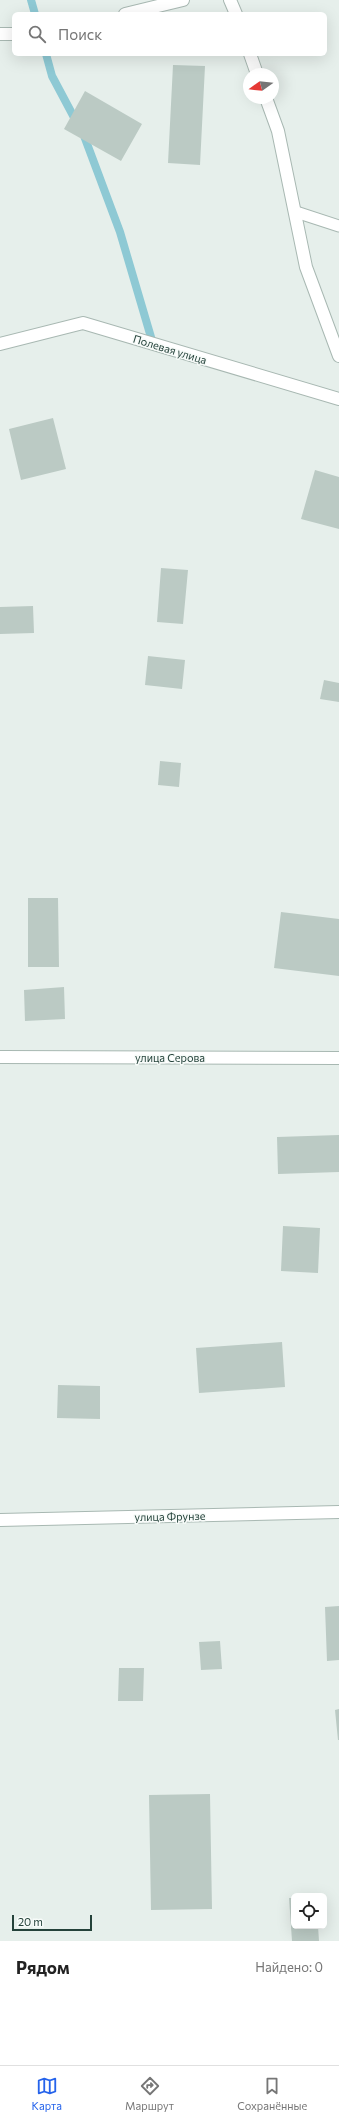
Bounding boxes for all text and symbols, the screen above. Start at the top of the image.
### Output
search box [12,12,327,56]
icon: search [26,23,48,45]
text: Поиск [58,25,102,43]
north arrow [243,68,279,104]
street label: Полевая улица [132,332,208,366]
street label: улица Серова [135,1051,205,1064]
street label: улица Фрунзе [134,1509,206,1523]
map controls [291,1893,327,1929]
button: locate [291,1893,327,1929]
scale bar [12,1913,92,1932]
text: 20 m [18,1915,43,1928]
text: Рядом [16,1957,70,1978]
text: Найдено: 0 [255,1959,323,1975]
tab: Карта [32,2075,62,2112]
tab: Маршрут [125,2075,174,2112]
tab: Сохранённые [237,2075,307,2112]

